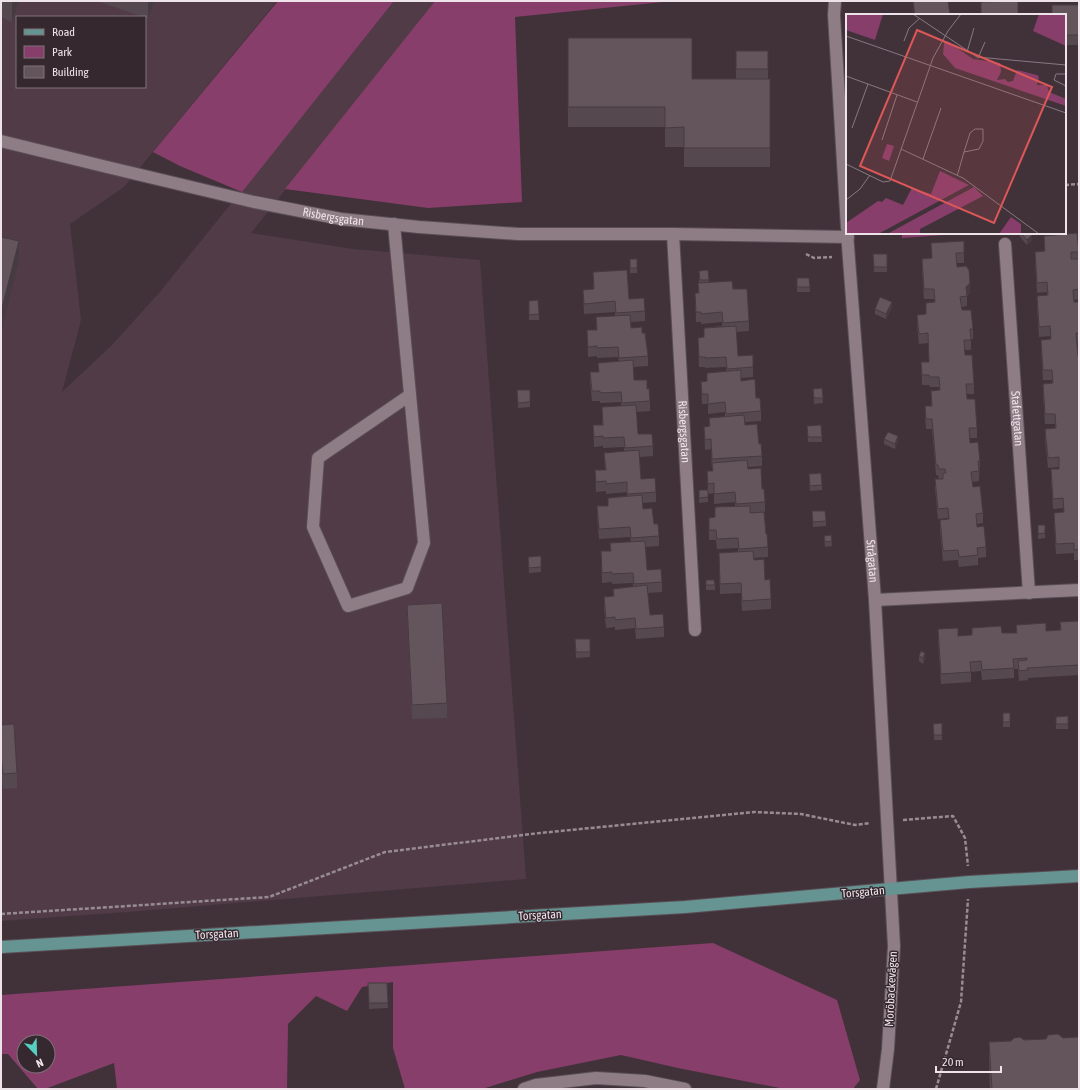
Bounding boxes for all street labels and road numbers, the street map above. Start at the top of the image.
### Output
street label: Risbergsgatan [301,205,365,228]
street label: Stafettgatan [1008,391,1026,447]
street label: Risbergsgatan [675,400,693,463]
street label: Strågatan [863,539,881,583]
street label: Torsgatan [841,883,885,901]
street label: Torsgatan [518,907,562,923]
street label: Torsgatan [195,926,239,942]
street label: Moröbackevägen [882,951,900,1027]

